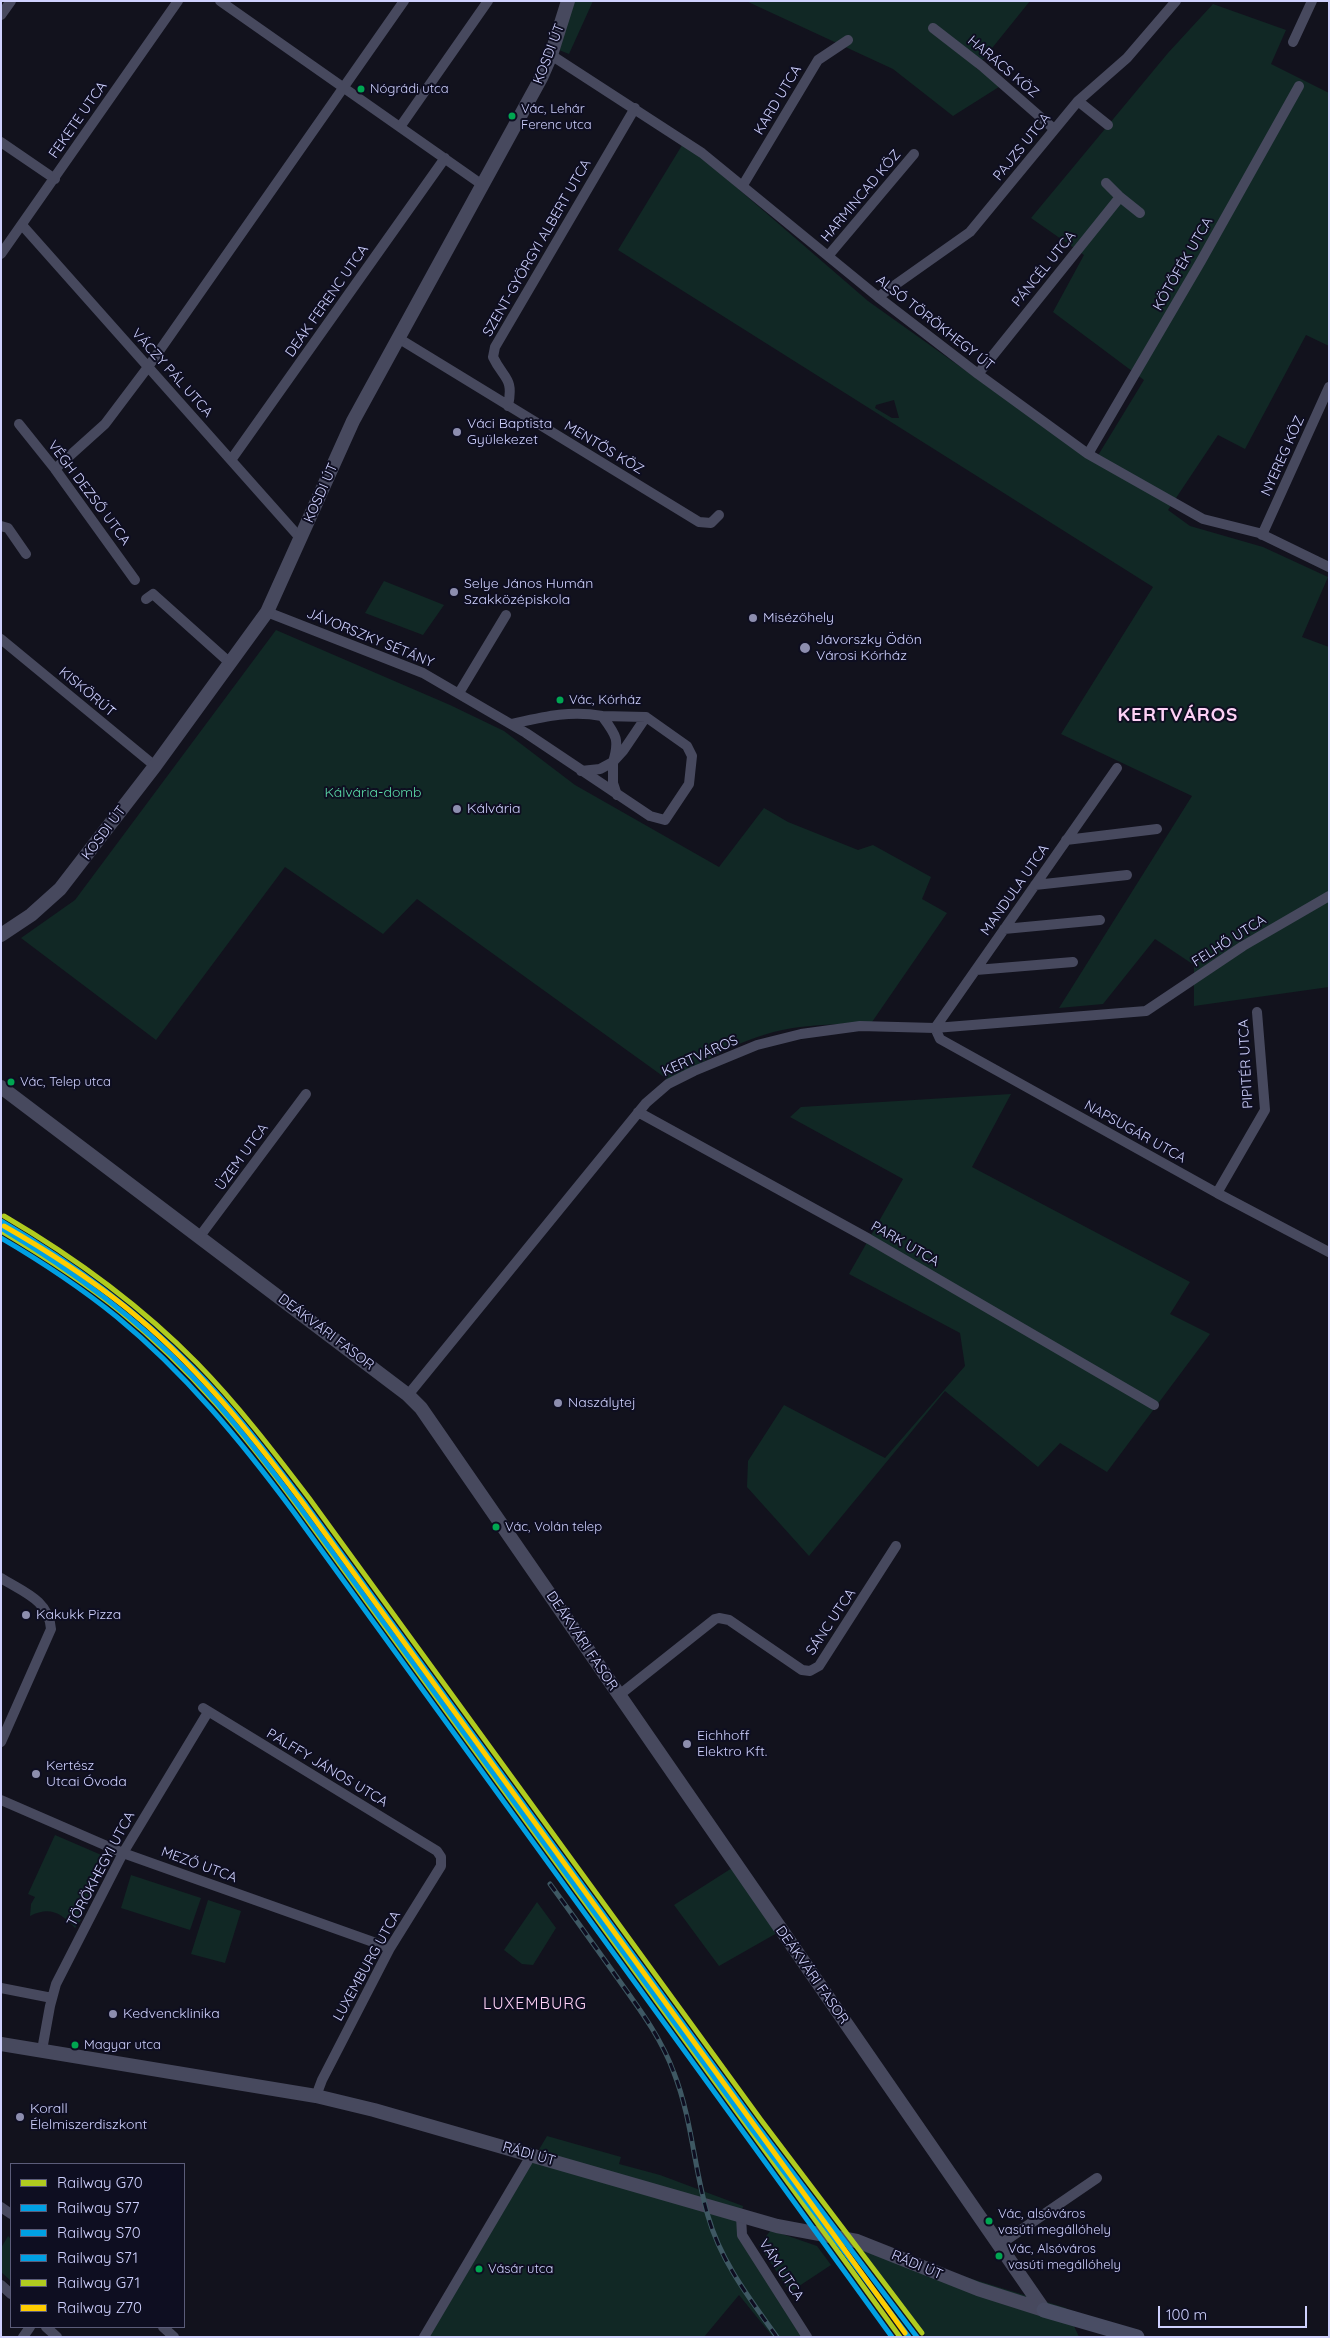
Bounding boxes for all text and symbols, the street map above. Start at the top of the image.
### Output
street label: KOSDI ÚT [530,21,568,87]
street label: HARÁCS KÖZ [964,32,1042,102]
street label: KARD UTCA [751,62,805,138]
street label: FEKETE UTCA [45,78,111,162]
place label: Nógrádi utca [370,81,449,97]
marker: Nógrádi utca [356,84,366,94]
place label: Vác, Lehár Ferenc utca [521,101,592,132]
street label: PAJZS UTCA [990,110,1054,184]
marker: Vác, Lehár Ferenc utca [507,111,517,121]
street label: HARMINCAD KÖZ [818,147,904,245]
street label: SZENT-GYÖRGYI ALBERT UTCA [479,156,595,340]
street label: KÖTŐFÉK UTCA [1150,214,1216,314]
street label: PÁNCÉL UTCA [1008,228,1080,310]
street label: DEÁK FERENC UTCA [282,242,372,360]
street label: ALSÓ TÖRÖKHEGY ÚT [873,272,997,374]
street label: VÁCZY PÁL UTCA [128,325,216,421]
street label: NYEREG KÖZ [1258,413,1308,499]
place label: Váci Baptista Gyülekezet [467,416,552,448]
street label: MENTŐS KÖZ [561,418,647,478]
marker: Váci Baptista Gyülekezet [451,426,463,438]
street label: VÉGH DEZSŐ UTCA [44,437,134,549]
street label: KOSDI ÚT [300,461,342,525]
place label: Selye János Humán Szakközépiskola [464,576,593,608]
marker: Selye János Humán Szakközépiskola [448,586,460,598]
street label: JÁVORSZKY SÉTÁNY [304,605,436,671]
place label: Misézőhely [763,610,834,626]
marker: Misézőhely [747,612,759,624]
place label: Jávorszky Ödön Városi Kórház [816,632,922,664]
marker: Jávorszky Ödön Városi Kórház [798,641,812,655]
street label: KISKÖRÚT [55,663,119,721]
place label: Vác, Kórház [569,692,641,708]
marker: Vác, Kórház [555,695,565,705]
district label: KERTVÁROS [1116,704,1240,726]
park label: Kálvária-domb [324,785,422,801]
place label: Kálvária [467,801,521,817]
street label: KOSDI ÚT [78,803,130,863]
marker: Kálvária [451,803,463,815]
street label: MANDULA UTCA [977,841,1053,939]
street label: FELHŐ UTCA [1189,912,1269,970]
street label: PIPITÉR UTCA [1235,1019,1257,1109]
street label: KERTVÁROS [659,1032,741,1080]
place label: Vác, Telep utca [20,1074,111,1090]
marker: Vác, Telep utca [6,1077,16,1087]
street label: NAPSUGÁR UTCA [1081,1097,1189,1167]
street label: ÜZEM UTCA [212,1120,272,1194]
street label: PARK UTCA [868,1218,942,1270]
street label: DEÁKVÁRI FASOR [275,1290,377,1374]
place label: Naszálytej [568,1395,636,1411]
marker: Naszálytej [552,1397,564,1409]
place label: Vác, Volán telep [505,1519,602,1535]
marker: Vác, Volán telep [491,1522,501,1532]
street label: SÁNC UTCA [803,1586,859,1658]
street label: DEÁKVÁRI FASOR [543,1588,621,1694]
place label: Kakukk Pizza [36,1607,121,1623]
marker: Kakukk Pizza [20,1609,32,1621]
street label: PÁLFFY JÁNOS UTCA [263,1725,391,1811]
place label: Eichhoff Elektro Kft. [697,1728,767,1760]
marker: Eichhoff Elektro Kft. [681,1738,693,1750]
place label: Kertész Utcai Óvoda [46,1758,127,1790]
marker: Kertész Utcai Óvoda [30,1768,42,1780]
street label: TÖRÖKHEGYI UTCA [64,1809,138,1929]
street label: MEZŐ UTCA [159,1844,239,1886]
street label: LUXEMBURG UTCA [330,1908,404,2024]
street label: DEÁKVÁRI FASOR [772,1923,852,2027]
district label: LUXEMBURG [482,1994,588,2014]
place label: Kedvencklinika [123,2006,220,2022]
marker: Kedvencklinika [107,2008,119,2020]
place label: Magyar utca [84,2037,161,2053]
marker: Magyar utca [70,2040,80,2050]
place label: Korall Élelmiszerdiszkont [30,2101,147,2134]
marker: Korall Élelmiszerdiszkont [14,2111,26,2123]
street label: RÁDI ÚT [501,2138,557,2170]
legend [10,2163,185,2328]
text: Railway G70 [57,2173,143,2192]
text: Railway S77 [57,2198,140,2217]
place label: Vác, alsóváros vasúti megállóhely [998,2206,1111,2237]
marker: Vác, alsóváros vasúti megállóhely [984,2216,994,2226]
text: Railway S70 [57,2223,141,2242]
street label: VÁM UTCA [755,2236,807,2304]
place label: Vác, Alsóváros vasúti megállóhely [1008,2241,1121,2272]
street label: RÁDI ÚT [889,2247,945,2283]
text: Railway S71 [57,2248,138,2267]
marker: Vác, Alsóváros vasúti megállóhely [994,2251,1004,2261]
place label: Vásár utca [488,2261,553,2277]
marker: Vásár utca [474,2264,484,2274]
text: Railway G71 [57,2273,140,2292]
scale bar [1160,2296,1309,2328]
text: Railway Z70 [57,2298,142,2317]
text: 100 m [1166,2305,1207,2324]

